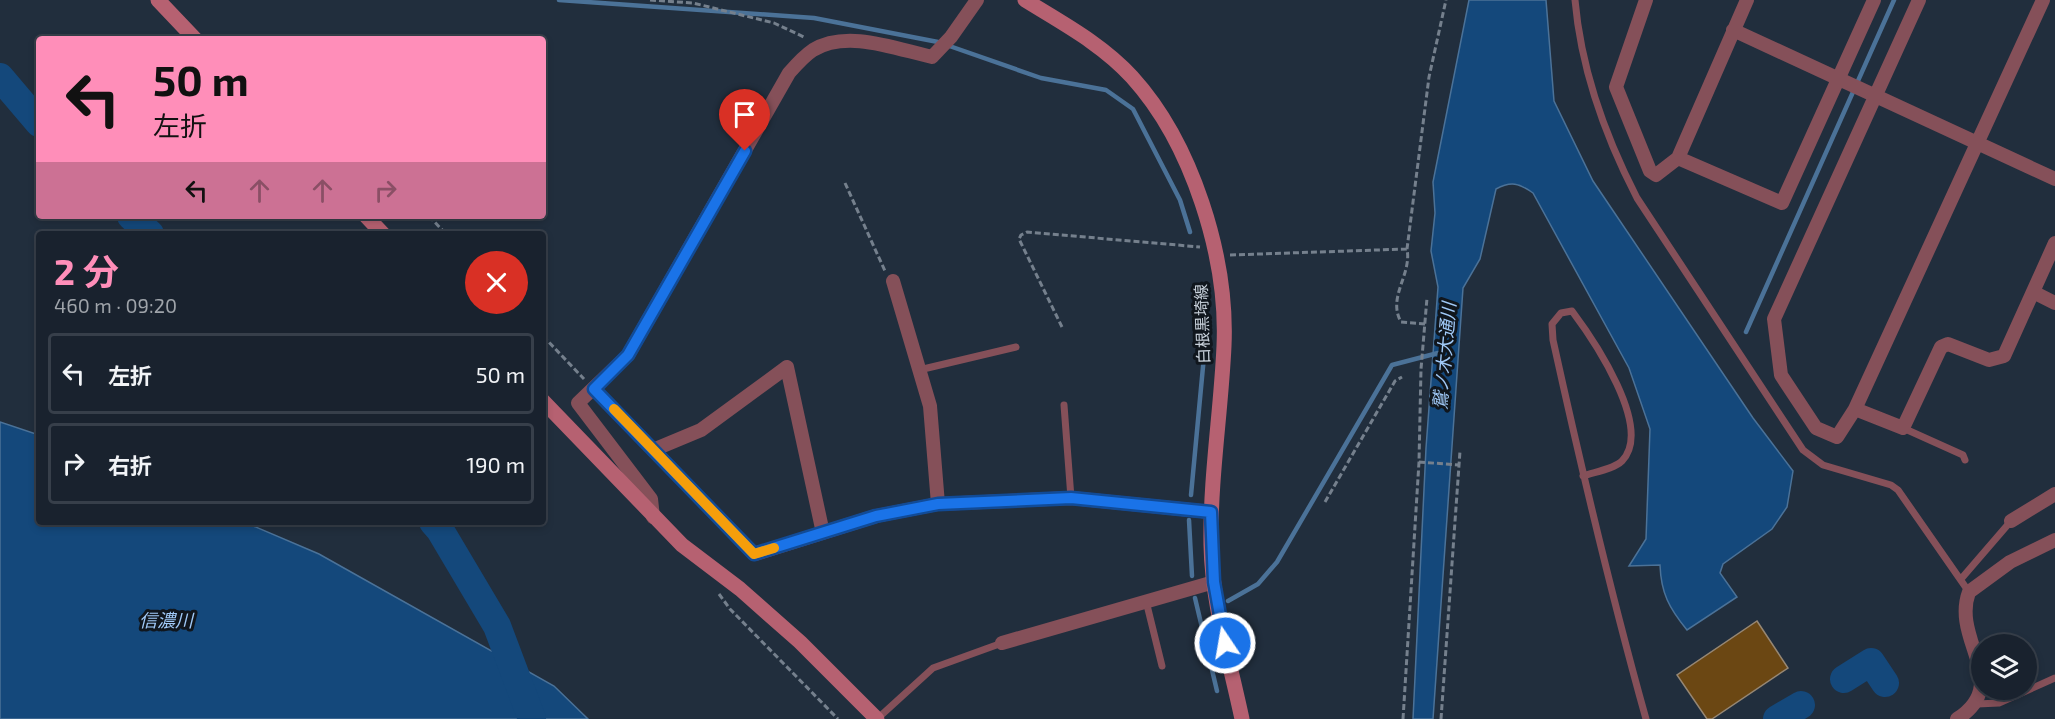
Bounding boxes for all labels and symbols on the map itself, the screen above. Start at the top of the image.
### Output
pin [719,89,770,151]
street label: 白根黒埼線 [1191,284,1212,364]
water label: 鷲ノ木大通川 [1428,299,1460,411]
water label: 信濃川 [139,609,195,631]
position arrow [1193,611,1257,675]

